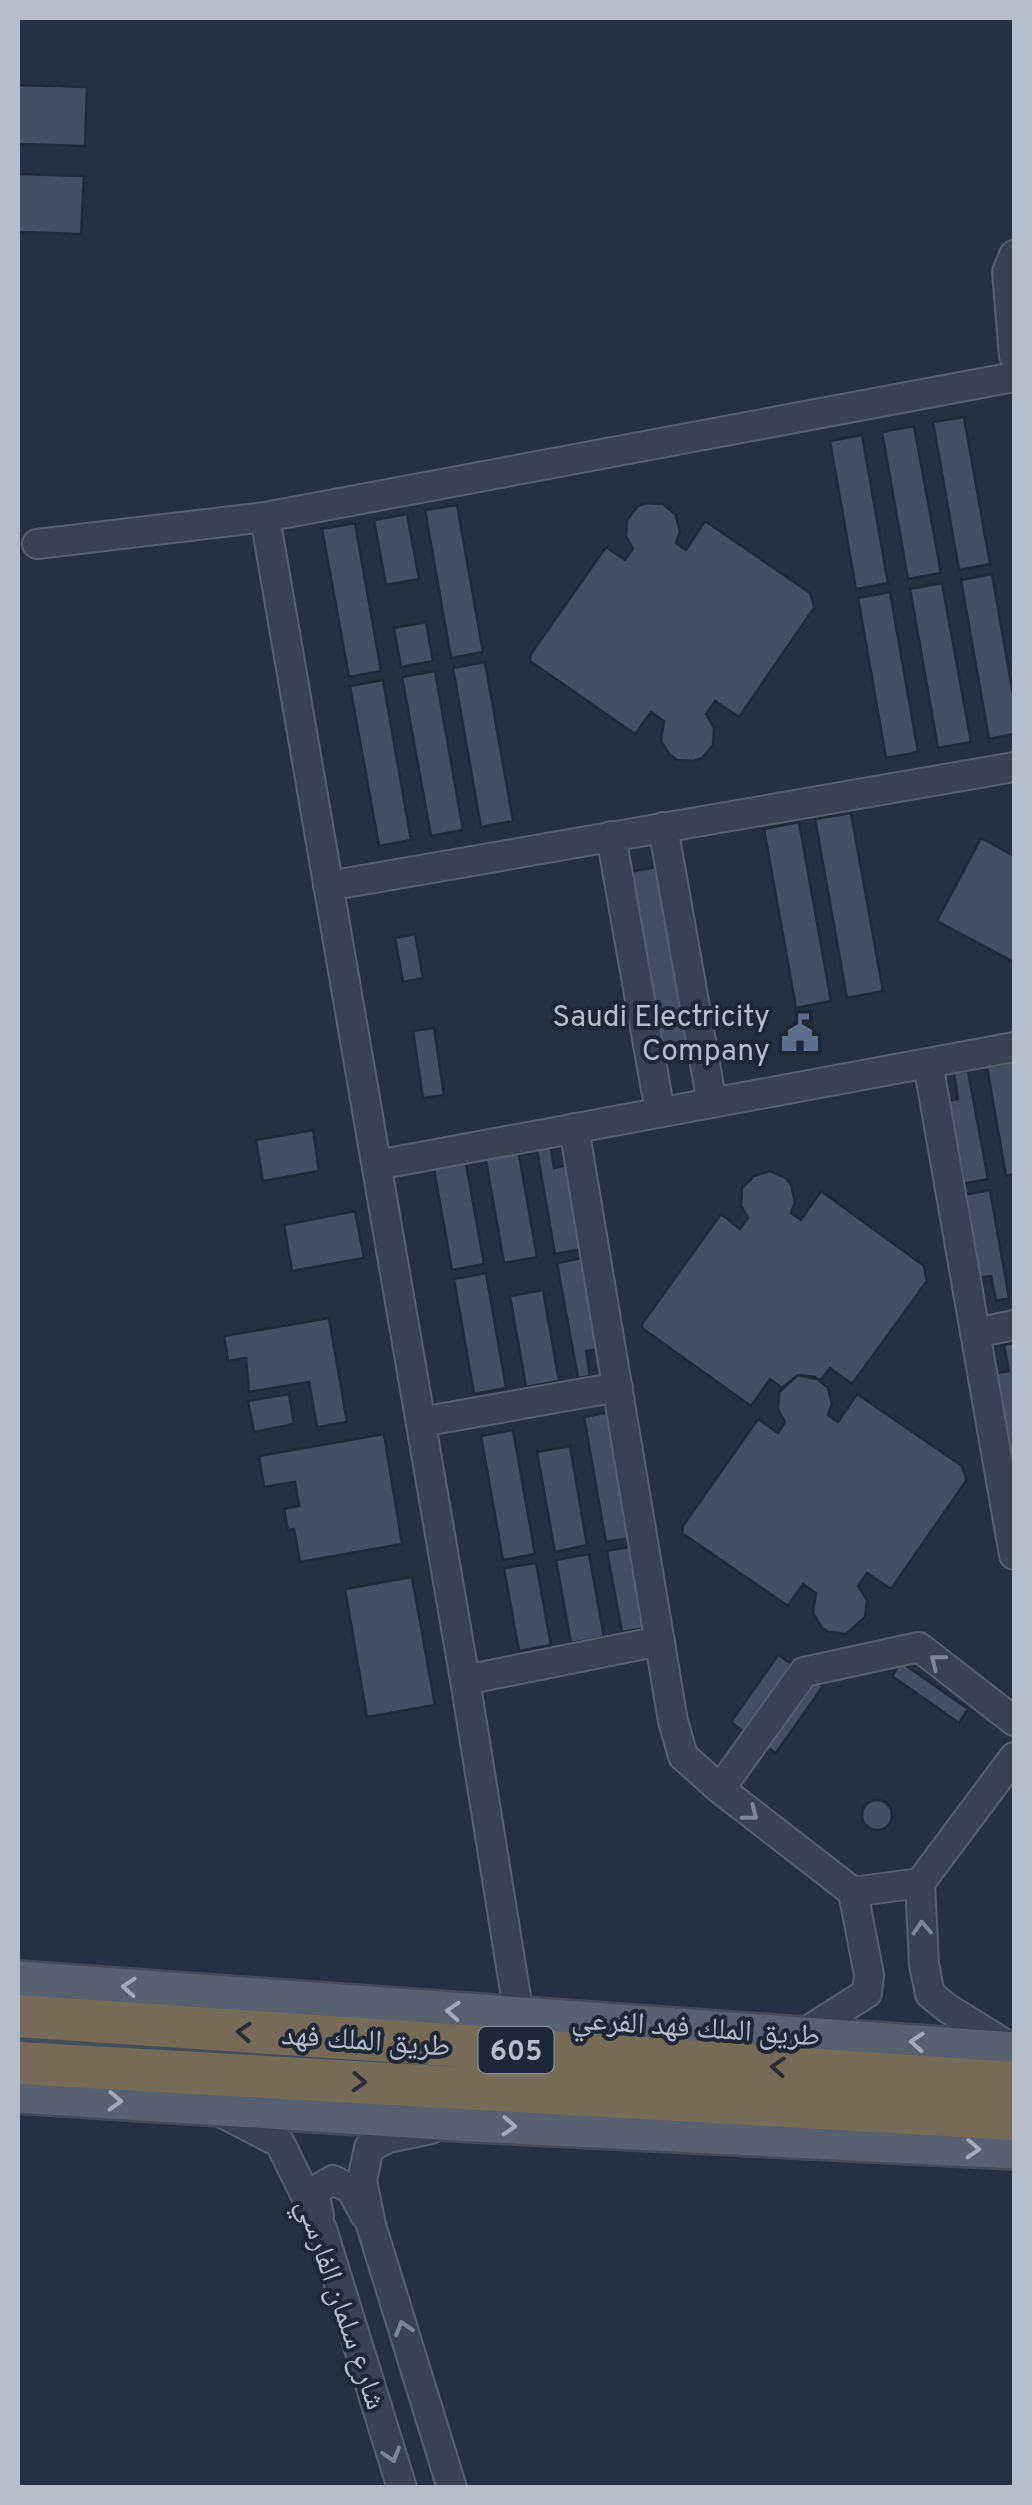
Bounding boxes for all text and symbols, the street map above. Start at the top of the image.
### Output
place label: Saudi Electricity Company [552,1000,770,1071]
public building icon: Saudi Electricity Company [779,1012,821,1054]
one-way arrow [930,1655,948,1673]
one-way arrow [740,1802,758,1819]
one-way arrow [912,1920,933,1936]
one-way arrow [121,1977,137,1998]
one-way arrow [445,2001,461,2023]
street label: طريق الملك فهد الفرعي [570,2002,821,2059]
street label: طريق الملك فهد [280,2018,451,2067]
one-way arrow [235,2021,251,2043]
road number: 605 [478,2027,554,2073]
one-way arrow [909,2032,925,2053]
one-way arrow [769,2057,785,2078]
one-way arrow [352,2071,368,2092]
one-way arrow [107,2089,123,2111]
one-way arrow [501,2115,517,2136]
one-way arrow [966,2138,982,2159]
street label: شارع سلمان الفارسي [284,2195,393,2416]
one-way arrow [394,2320,414,2337]
one-way arrow [380,2445,401,2462]

